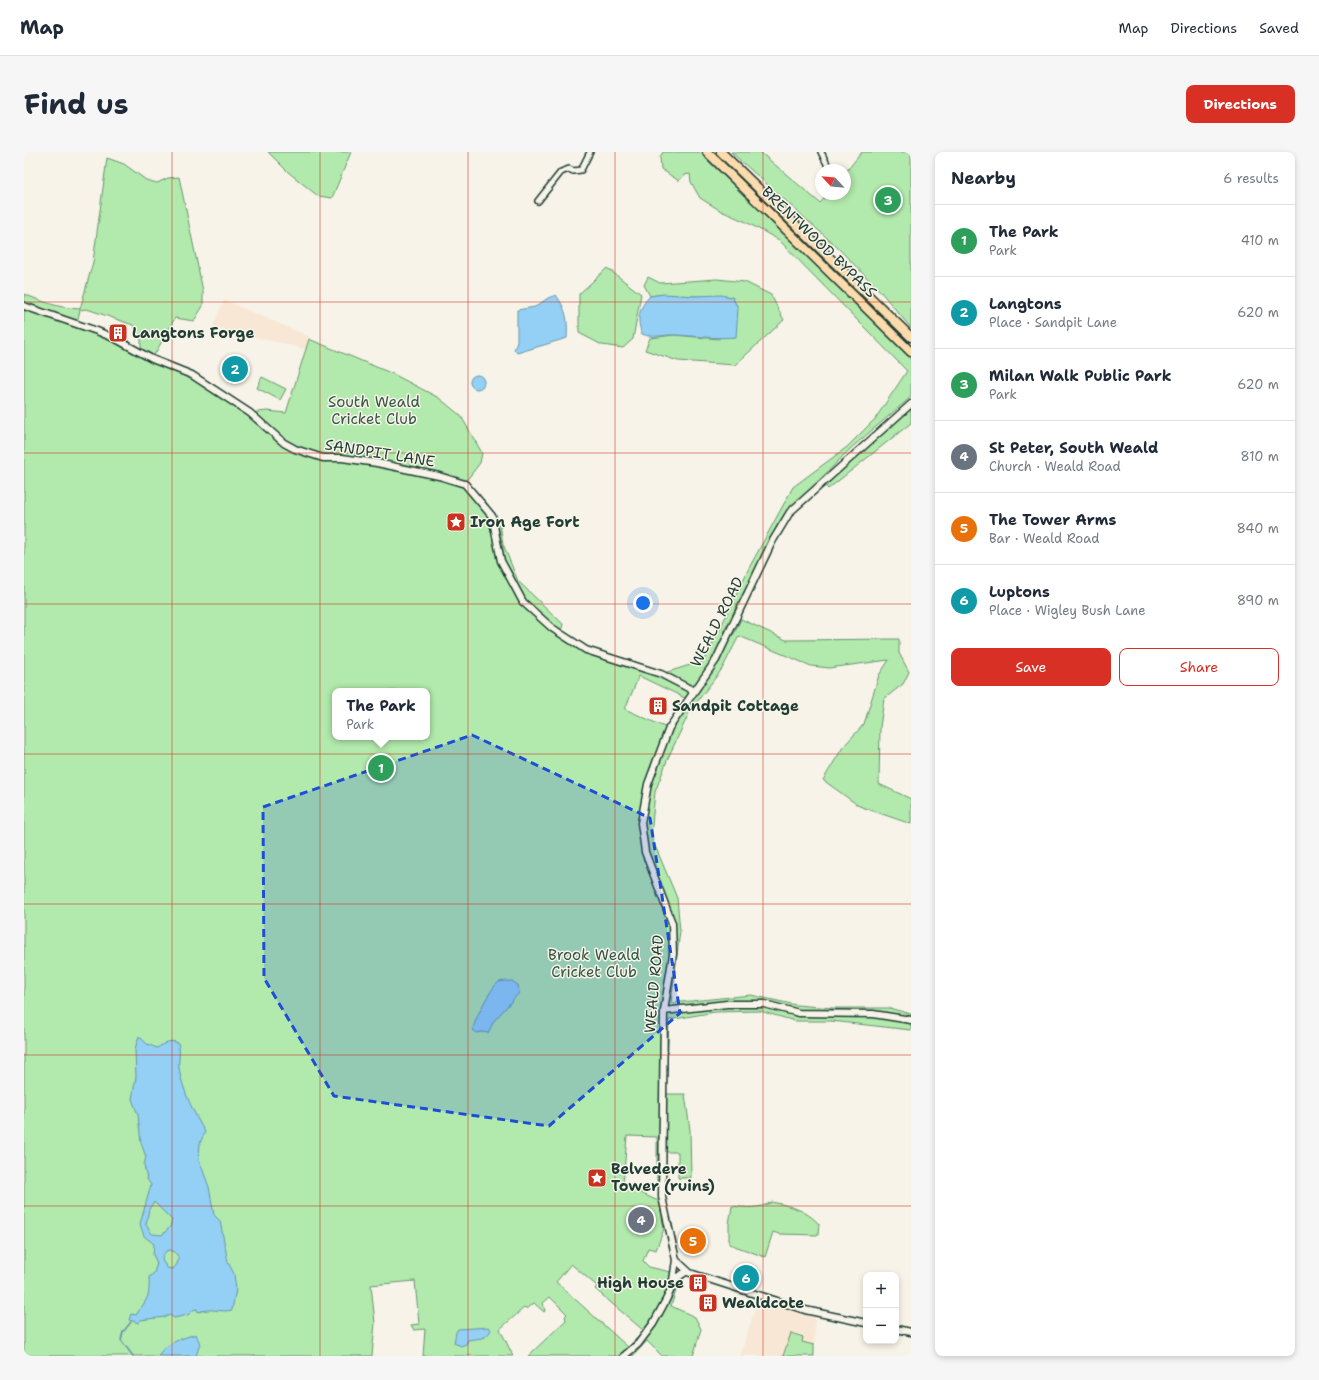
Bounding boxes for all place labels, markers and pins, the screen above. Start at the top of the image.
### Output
pin: 3 [875,185,901,215]
building icon: Langtons Forge [107,322,129,344]
place label: Langtons Forge [132,323,254,343]
pin: 2 [222,354,248,384]
place icon: Iron Age Fort [445,511,467,533]
place label: Iron Age Fort [470,512,579,532]
building icon: Sandpit Cottage [647,695,669,717]
place label: Sandpit Cottage [672,696,799,716]
pin: 1 [368,753,394,783]
place label: Belvedere Tower (ruins) [611,1159,715,1196]
place icon: Belvedere Tower (ruins) [586,1167,608,1189]
pin: 4 [628,1205,654,1235]
pin: 5 [680,1226,706,1256]
pin: 6 [733,1263,759,1293]
building icon: High House [687,1272,709,1294]
place label: High House [597,1273,684,1293]
building icon: Wealdcote [697,1292,719,1314]
place label: Wealdcote [722,1293,804,1313]

